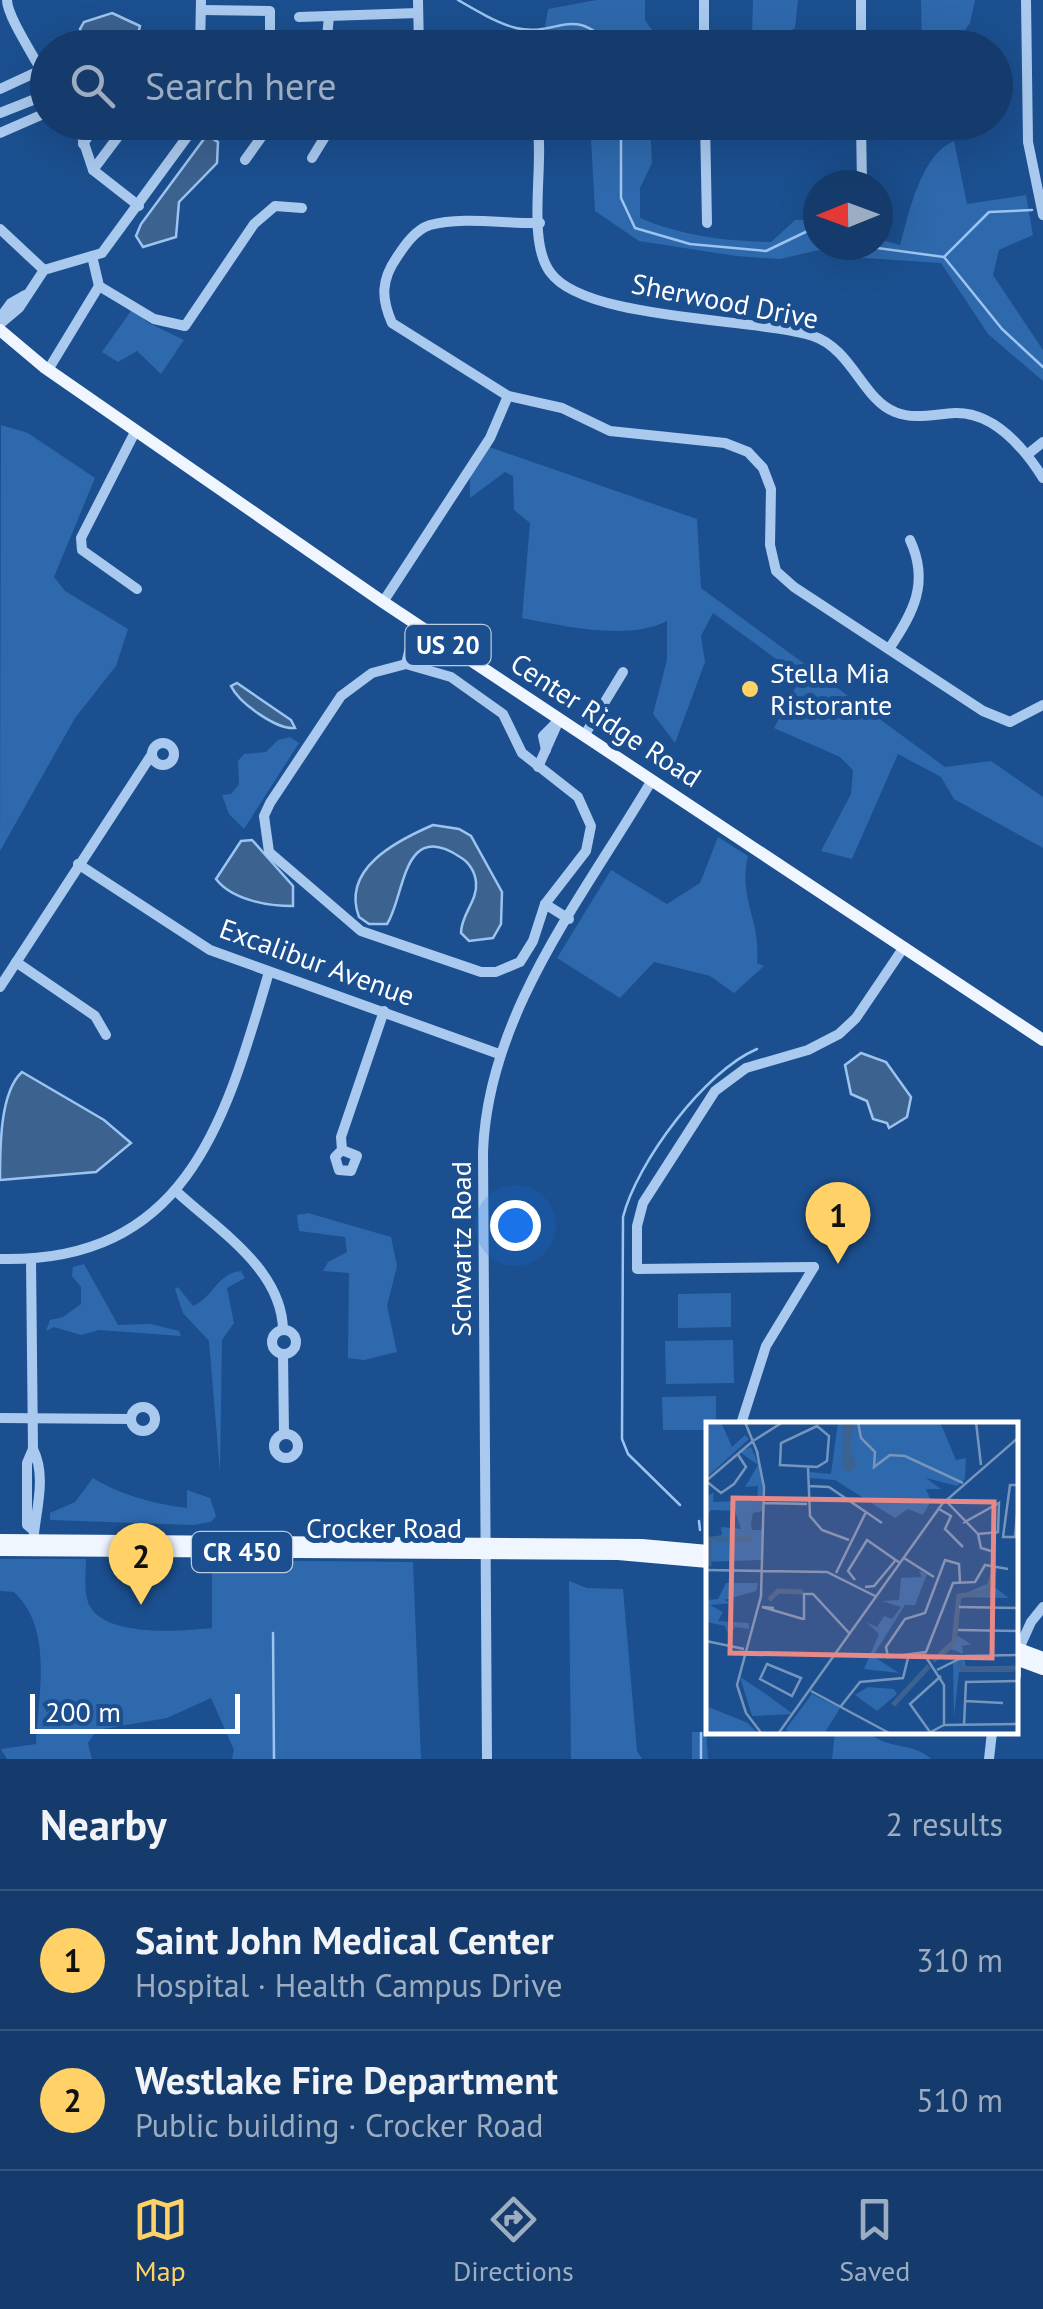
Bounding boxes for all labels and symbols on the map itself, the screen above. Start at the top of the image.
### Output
north arrow [803,170,893,260]
street label: Sherwood Drive [629,264,822,337]
road number: US 20 [406,625,490,665]
street label: Center Ridge Road [504,644,709,795]
place label: Stella Mia Ristorante [770,654,892,723]
marker: Stella Mia Ristorante [739,678,761,700]
street label: Excalibur Avenue [215,909,420,1014]
street label: Schwartz Road [442,1161,479,1337]
pin: 1 [806,1182,870,1264]
your location [490,1200,541,1251]
inset map [706,1422,1018,1734]
street label: Crocker Road [306,1509,462,1546]
pin: 2 [108,1522,174,1605]
road number: CR 450 [192,1532,292,1572]
scale bar [30,1689,240,1734]

